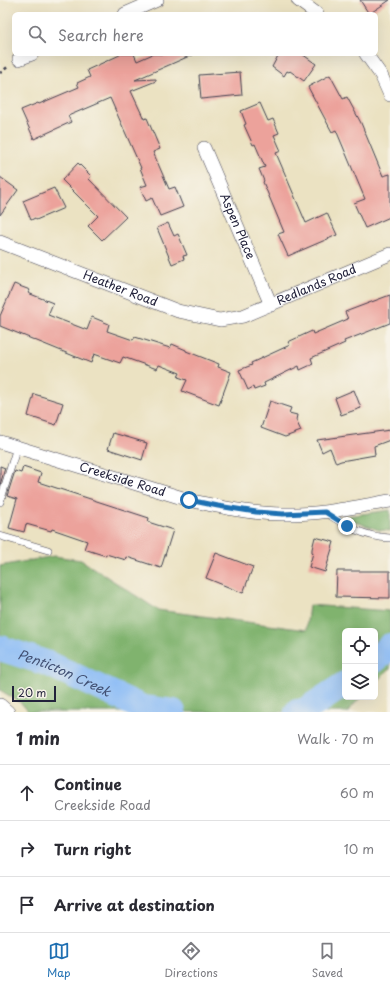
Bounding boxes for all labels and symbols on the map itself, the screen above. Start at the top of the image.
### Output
street label: Aspen Place [216,190,260,262]
street label: Redlands Road [274,259,359,309]
street label: Heather Road [81,265,161,310]
street label: Creekside Road [77,457,168,500]
route start [180,491,198,509]
route end [338,517,356,535]
water label: Penticton Creek [15,644,115,701]
scale bar [12,684,56,703]

